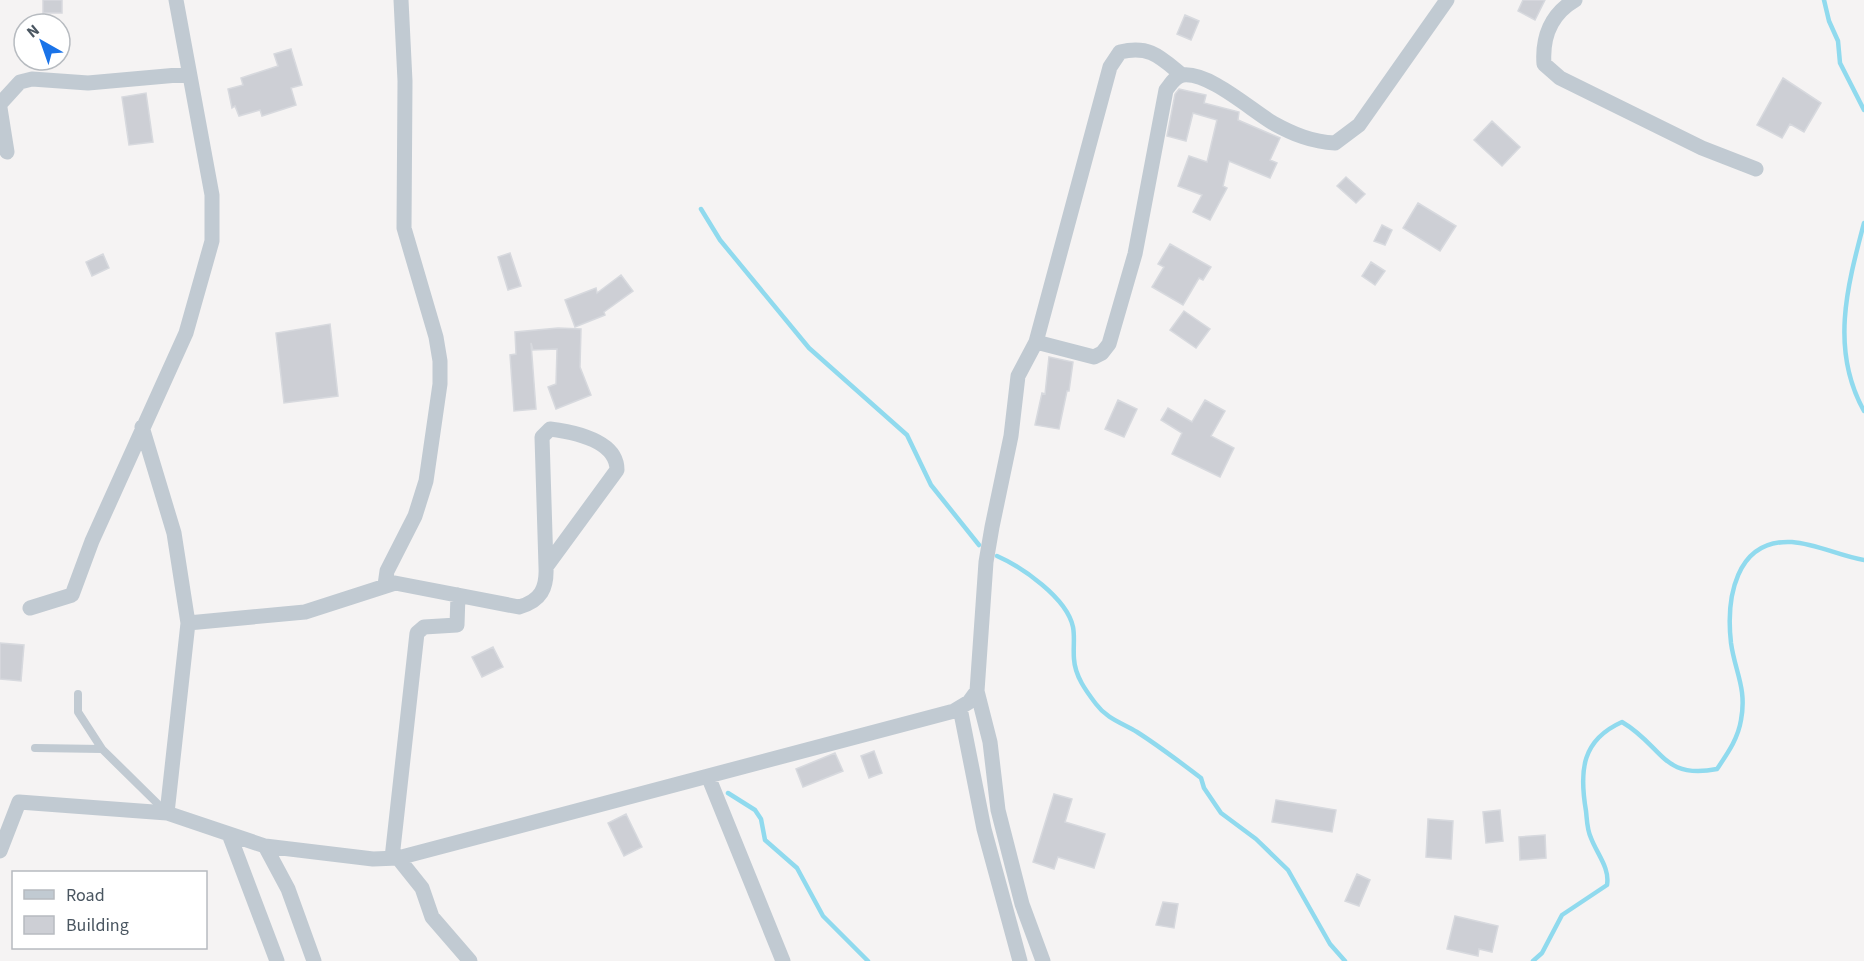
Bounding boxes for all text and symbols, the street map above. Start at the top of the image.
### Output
north arrow [12,12,72,72]
text: N [22,19,44,43]
legend [12,871,207,949]
text: Road [66,883,105,908]
text: Building [66,913,129,938]

